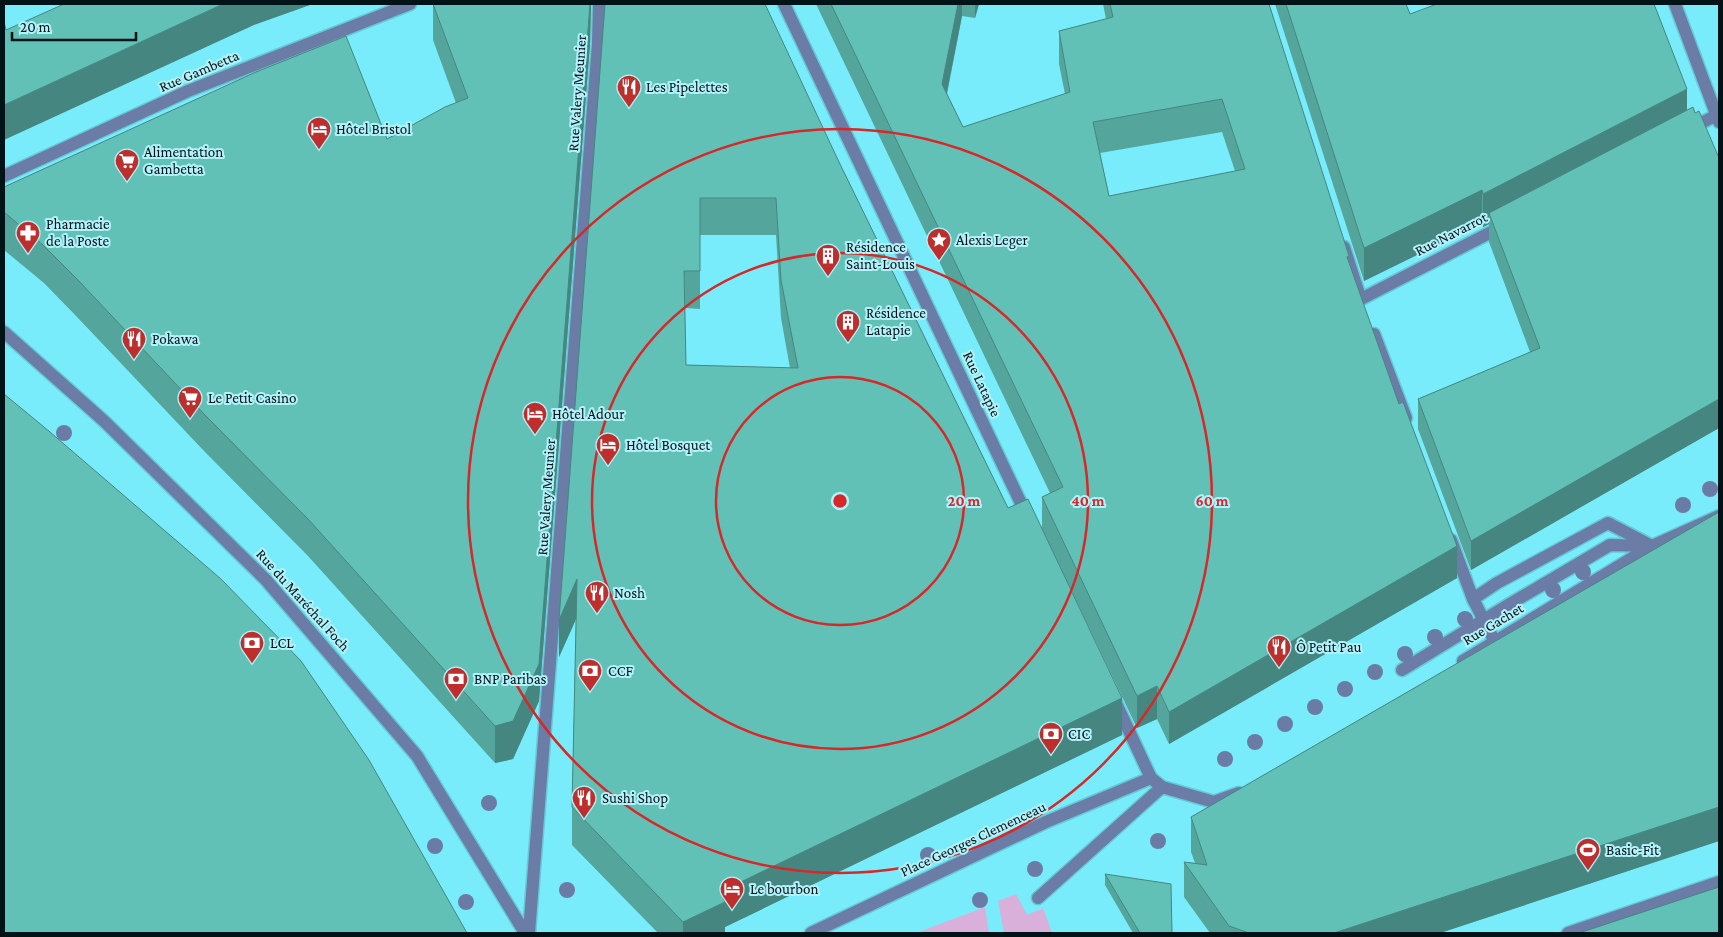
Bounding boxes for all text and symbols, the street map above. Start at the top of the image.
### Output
scale bar [12,10,136,42]
text: 20 m [20,19,51,35]
street label: Rue Valery Meunier [565,34,590,152]
street label: Rue Gambetta [157,47,241,95]
restaurant icon: Les Pipelettes [616,74,642,108]
place label: Les Pipelettes [646,79,728,96]
hotel icon: Hôtel Bristol [306,116,332,150]
place label: Hôtel Bristol [336,121,411,137]
place label: Alimentation Gambetta [144,144,223,177]
supermarket icon: Alimentation Gambetta [114,148,140,182]
street label: Rue Navarrot [1412,209,1491,259]
place label: Pharmacie de la Poste [46,216,110,249]
pharmacy icon: Pharmacie de la Poste [15,220,41,254]
place icon: Alexis Leger [926,227,952,261]
place label: Alexis Leger [956,232,1028,249]
place label: Résidence Saint-Louis [846,239,915,272]
building icon: Résidence Saint-Louis [815,243,841,277]
place label: Résidence Latapie [866,305,926,339]
building icon: Résidence Latapie [835,309,861,343]
restaurant icon: Pokawa [121,326,147,360]
place label: Pokawa [152,331,199,347]
street label: Rue Latapie [959,349,1004,420]
supermarket icon: Le Petit Casino [177,385,203,419]
place label: Le Petit Casino [208,390,296,406]
hotel icon: Hôtel Adour [522,401,548,435]
place label: Hôtel Adour [552,406,625,422]
hotel icon: Hôtel Bosquet [595,432,621,466]
place label: Hôtel Bosquet [626,437,711,454]
street label: Rue Valery Meunier [534,438,559,556]
centre of rings [831,492,849,510]
text: 20 m [948,493,980,509]
text: 40 m [1072,493,1105,509]
text: 60 m [1196,493,1229,509]
street label: Rue du Maréchal Foch [253,546,353,654]
restaurant icon: Nosh [584,580,610,614]
place label: Nosh [614,585,645,601]
street label: Rue Gachet [1460,599,1527,648]
bank icon: LCL [239,630,265,664]
restaurant icon: Ô Petit Pau [1266,634,1292,668]
place label: LCL [270,635,294,651]
place label: Ô Petit Pau [1296,639,1362,655]
bank icon: CCF [577,658,603,692]
place label: CCF [608,663,634,679]
bank icon: BNP Paribas [443,666,469,700]
place label: BNP Paribas [474,671,547,687]
bank icon: CIC [1038,721,1064,755]
place label: CIC [1068,726,1090,742]
restaurant icon: Sushi Shop [571,785,597,819]
place label: Sushi Shop [602,790,668,807]
street label: Place Georges Clemenceau [898,798,1049,881]
sports icon: Basic-Fit [1575,837,1601,871]
place label: Basic-Fit [1606,842,1660,858]
hotel icon: Le bourbon [719,876,745,910]
place label: Le bourbon [750,881,818,897]

